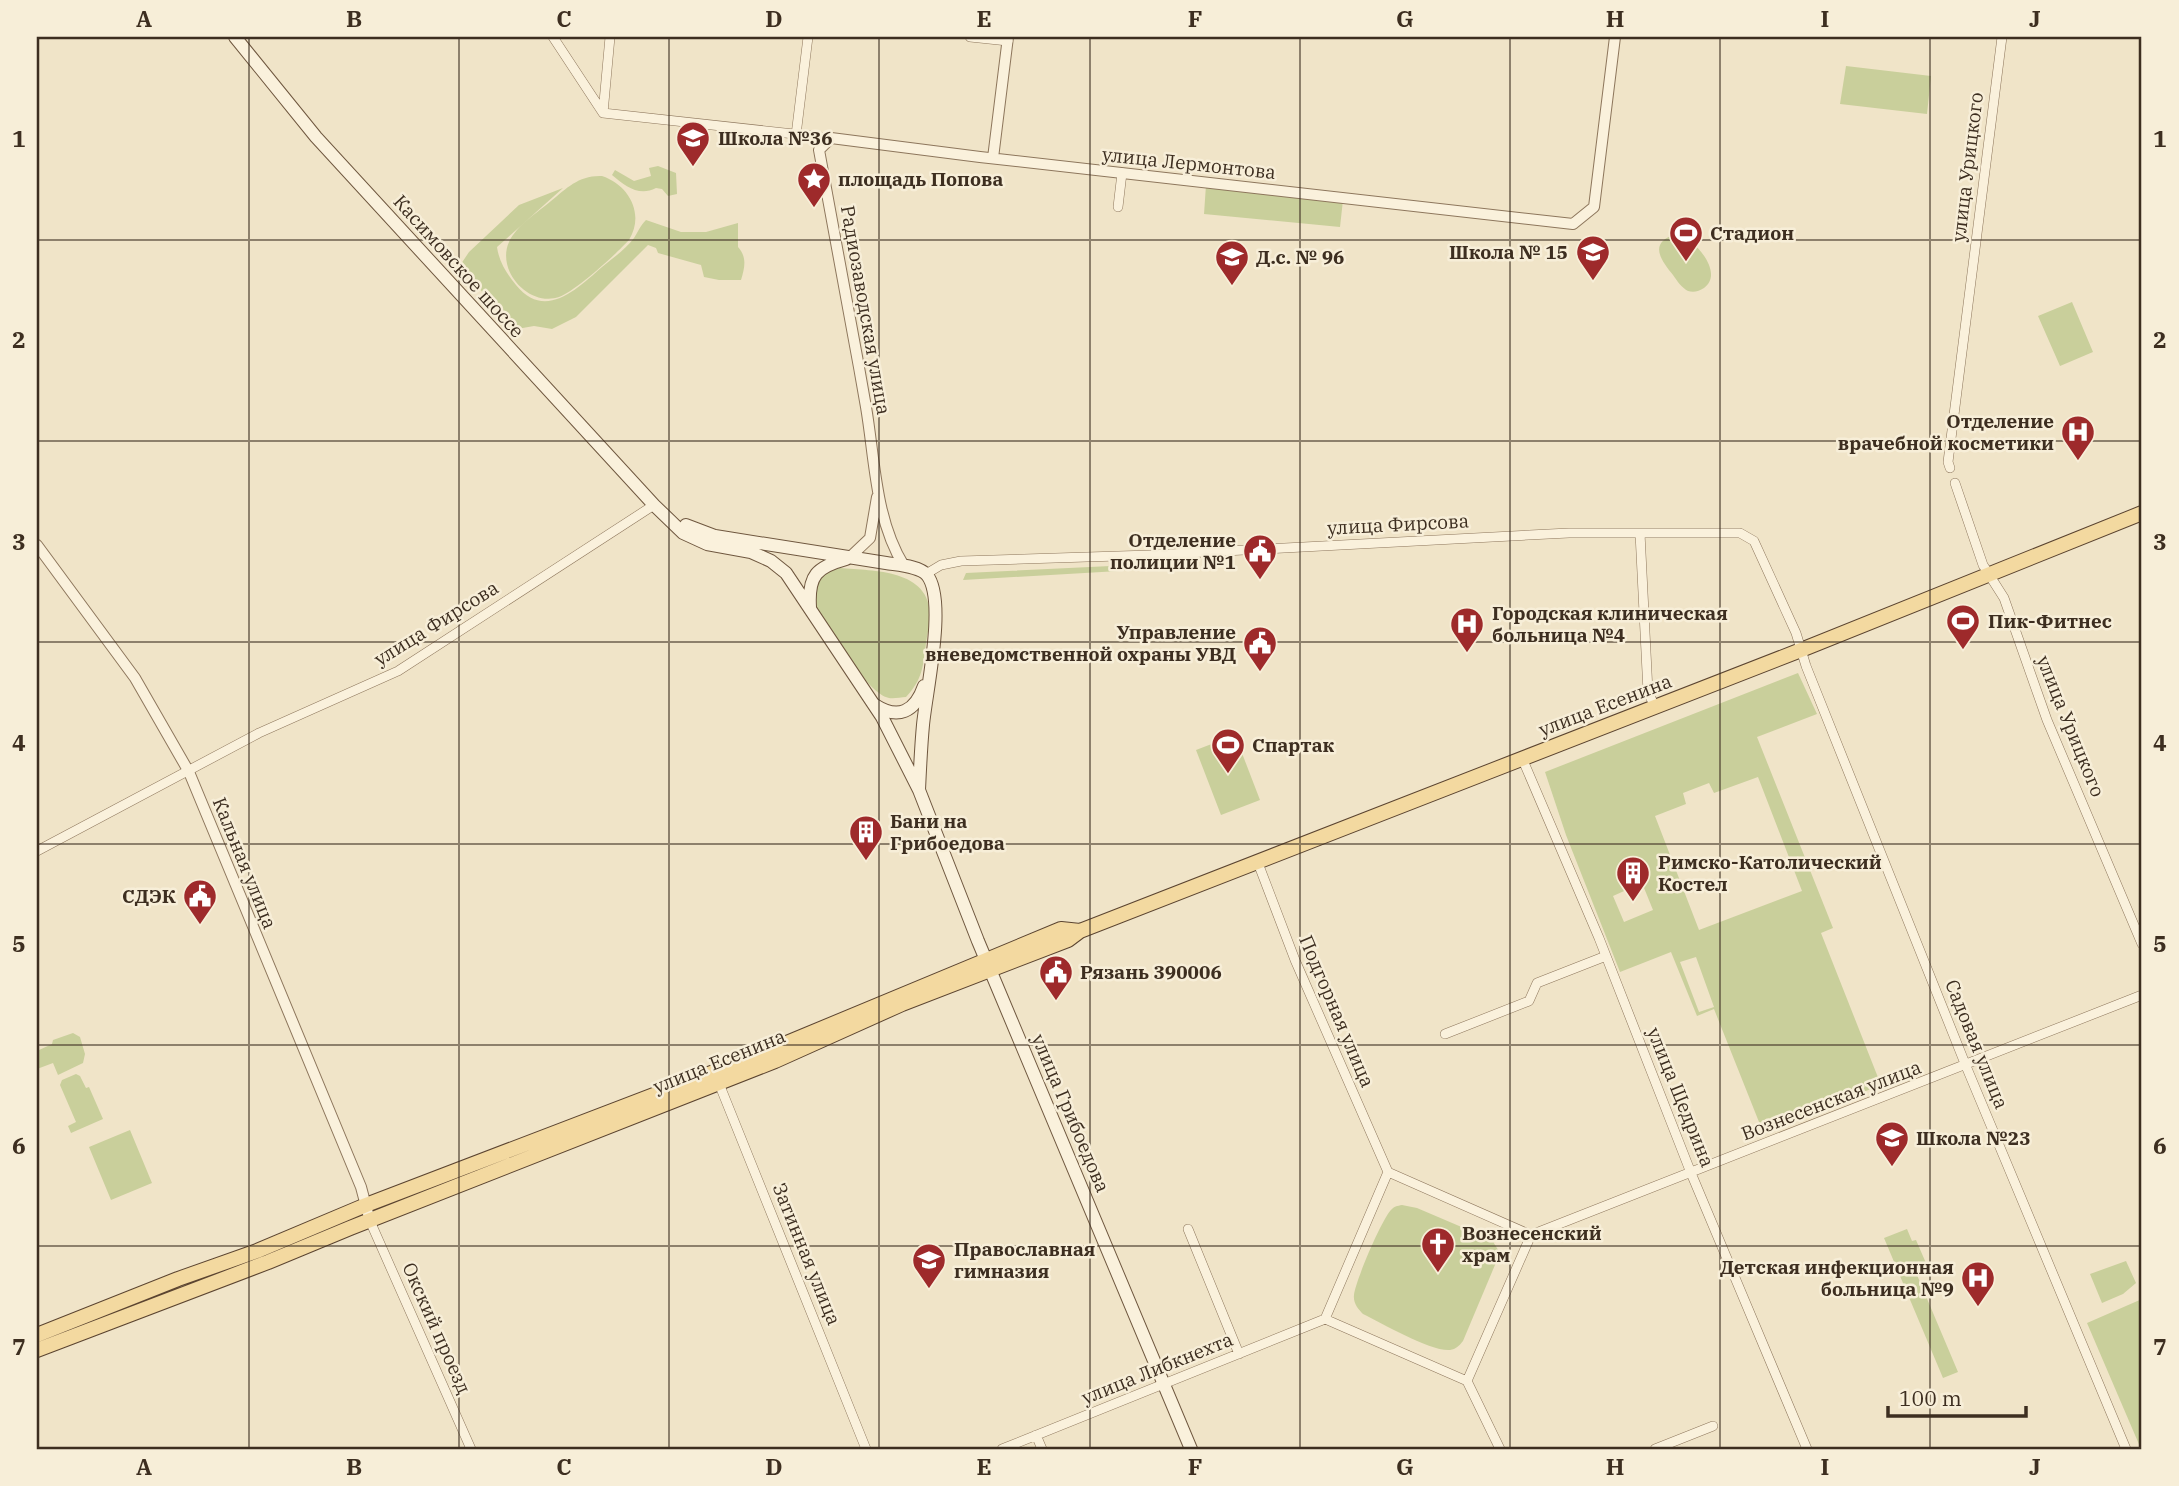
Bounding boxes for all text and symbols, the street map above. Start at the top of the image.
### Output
text: A [136,3,152,33]
text: B [346,3,362,33]
text: C [556,3,572,33]
text: D [765,3,783,33]
text: E [976,3,992,33]
text: F [1188,3,1202,33]
text: G [1396,3,1414,33]
text: H [1606,3,1624,33]
text: I [1821,3,1829,33]
text: J [2029,3,2041,33]
street label: улица Урицкого [1946,91,1988,243]
school or university icon: Школа №36 [674,119,712,168]
text: 1 [12,123,26,153]
text: 1 [2153,123,2167,153]
place label: Школа №36 [718,126,833,150]
street label: улица Лермонтова [1101,142,1277,184]
place icon: площадь Попова [795,160,833,209]
place label: площадь Попова [838,167,1004,191]
street label: Касимовское шоссе [388,190,530,342]
street label: Радиозаводская улица [836,203,896,417]
sports icon: Стадион [1667,214,1705,263]
place label: Стадион [1710,221,1794,245]
school or university icon: Школа № 15 [1574,233,1612,282]
school or university icon: Д.с. № 96 [1213,238,1251,287]
place label: Школа № 15 [1449,240,1568,264]
place label: Д.с. № 96 [1256,245,1344,269]
text: 2 [12,324,26,354]
text: 2 [2153,324,2167,354]
place label: Отделение врачебной косметики [1838,409,2054,455]
hospital icon: Отделение врачебной косметики [2059,413,2097,462]
street label: улица Фирсова [1326,508,1470,540]
text: 3 [12,526,26,556]
text: 3 [2153,526,2167,556]
place label: Отделение полиции №1 [1110,528,1236,574]
public building icon: Отделение полиции №1 [1241,532,1279,581]
street label: улица Фирсова [369,575,503,671]
place label: Городская клиническая больница №4 [1492,601,1728,647]
sports icon: Пик-Фитнес [1944,602,1982,651]
hospital icon: Городская клиническая больница №4 [1448,605,1486,654]
place label: Пик-Фитнес [1988,609,2112,633]
place label: Управление вневедомственной охраны УВД [925,620,1236,666]
public building icon: Управление вневедомственной охраны УВД [1241,624,1279,673]
street label: улица Урицкого [2032,652,2110,800]
street label: улица Есенина [1535,669,1675,741]
sports icon: Спартак [1209,726,1247,775]
text: 4 [12,727,26,757]
text: 4 [2153,727,2167,757]
place label: Спартак [1252,733,1334,757]
street label: Кальная улица [208,794,282,932]
place label: Бани на Грибоедова [890,809,1005,855]
building icon: Бани на Грибоедова [847,813,885,862]
place label: Римско-Католический Костел [1658,850,1882,896]
building icon: Римско-Католический Костел [1614,854,1652,903]
public building icon: СДЭК [181,877,219,926]
place label: СДЭК [122,884,176,908]
text: 5 [12,928,26,958]
text: 5 [2153,928,2167,958]
street label: Подгорная улица [1294,931,1380,1091]
public building icon: Рязань 390006 [1037,953,1075,1002]
place label: Рязань 390006 [1080,960,1222,984]
street label: Садовая улица [1940,976,2014,1112]
street label: улица Есенина [649,1024,789,1098]
street label: улица Щедрина [1642,1024,1720,1170]
street label: улица Грибоедова [1027,1030,1115,1196]
street label: Вознесенская улица [1738,1055,1924,1145]
school or university icon: Школа №23 [1873,1119,1911,1168]
place label: Школа №23 [1916,1126,2031,1150]
text: 6 [12,1130,26,1160]
text: 6 [2153,1130,2167,1160]
street label: Затинная улица [768,1179,846,1329]
place label: Вознесенский храм [1462,1221,1602,1267]
church icon: Вознесенский храм [1419,1225,1457,1274]
place label: Православная гимназия [954,1237,1095,1283]
school or university icon: Православная гимназия [910,1241,948,1290]
place label: Детская инфекционная больница №9 [1720,1255,1954,1301]
street label: Окский проезд [397,1259,477,1397]
hospital icon: Детская инфекционная больница №9 [1959,1259,1997,1308]
street label: улица Либкнехта [1078,1327,1236,1409]
text: 7 [12,1331,26,1361]
text: 7 [2153,1331,2167,1361]
scale bar [1888,1374,2027,1418]
text: 100 m [1899,1384,1962,1412]
text: A [136,1451,152,1481]
text: B [346,1451,362,1481]
text: C [556,1451,572,1481]
text: D [765,1451,783,1481]
text: E [976,1451,992,1481]
text: F [1188,1451,1202,1481]
text: G [1396,1451,1414,1481]
text: H [1606,1451,1624,1481]
text: I [1821,1451,1829,1481]
text: J [2029,1451,2041,1481]

